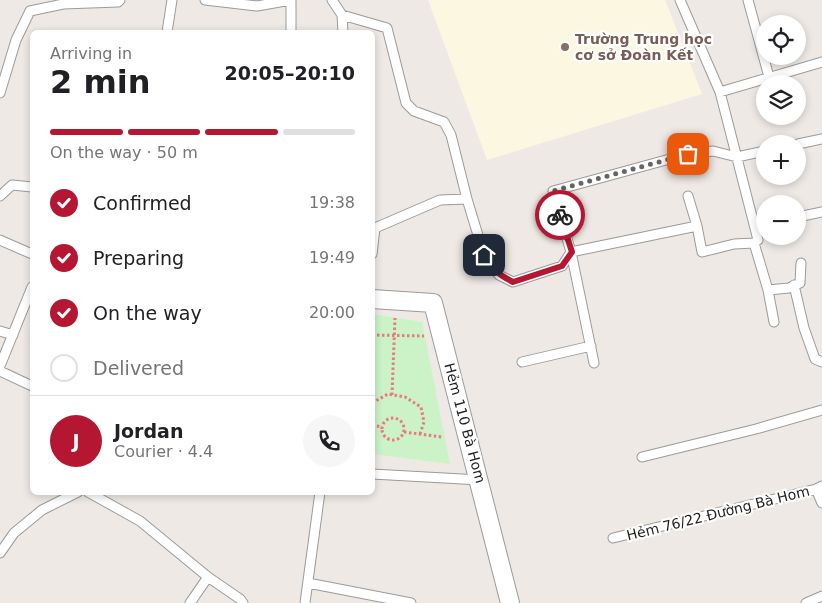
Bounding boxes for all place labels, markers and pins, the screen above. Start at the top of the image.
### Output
place label: Trường Trung học cơ sở Đoàn Kết [575,31,712,63]
marker: Trường Trung học cơ sở Đoàn Kết [559,41,571,53]
pin [667,133,709,175]
pin [463,234,505,276]

